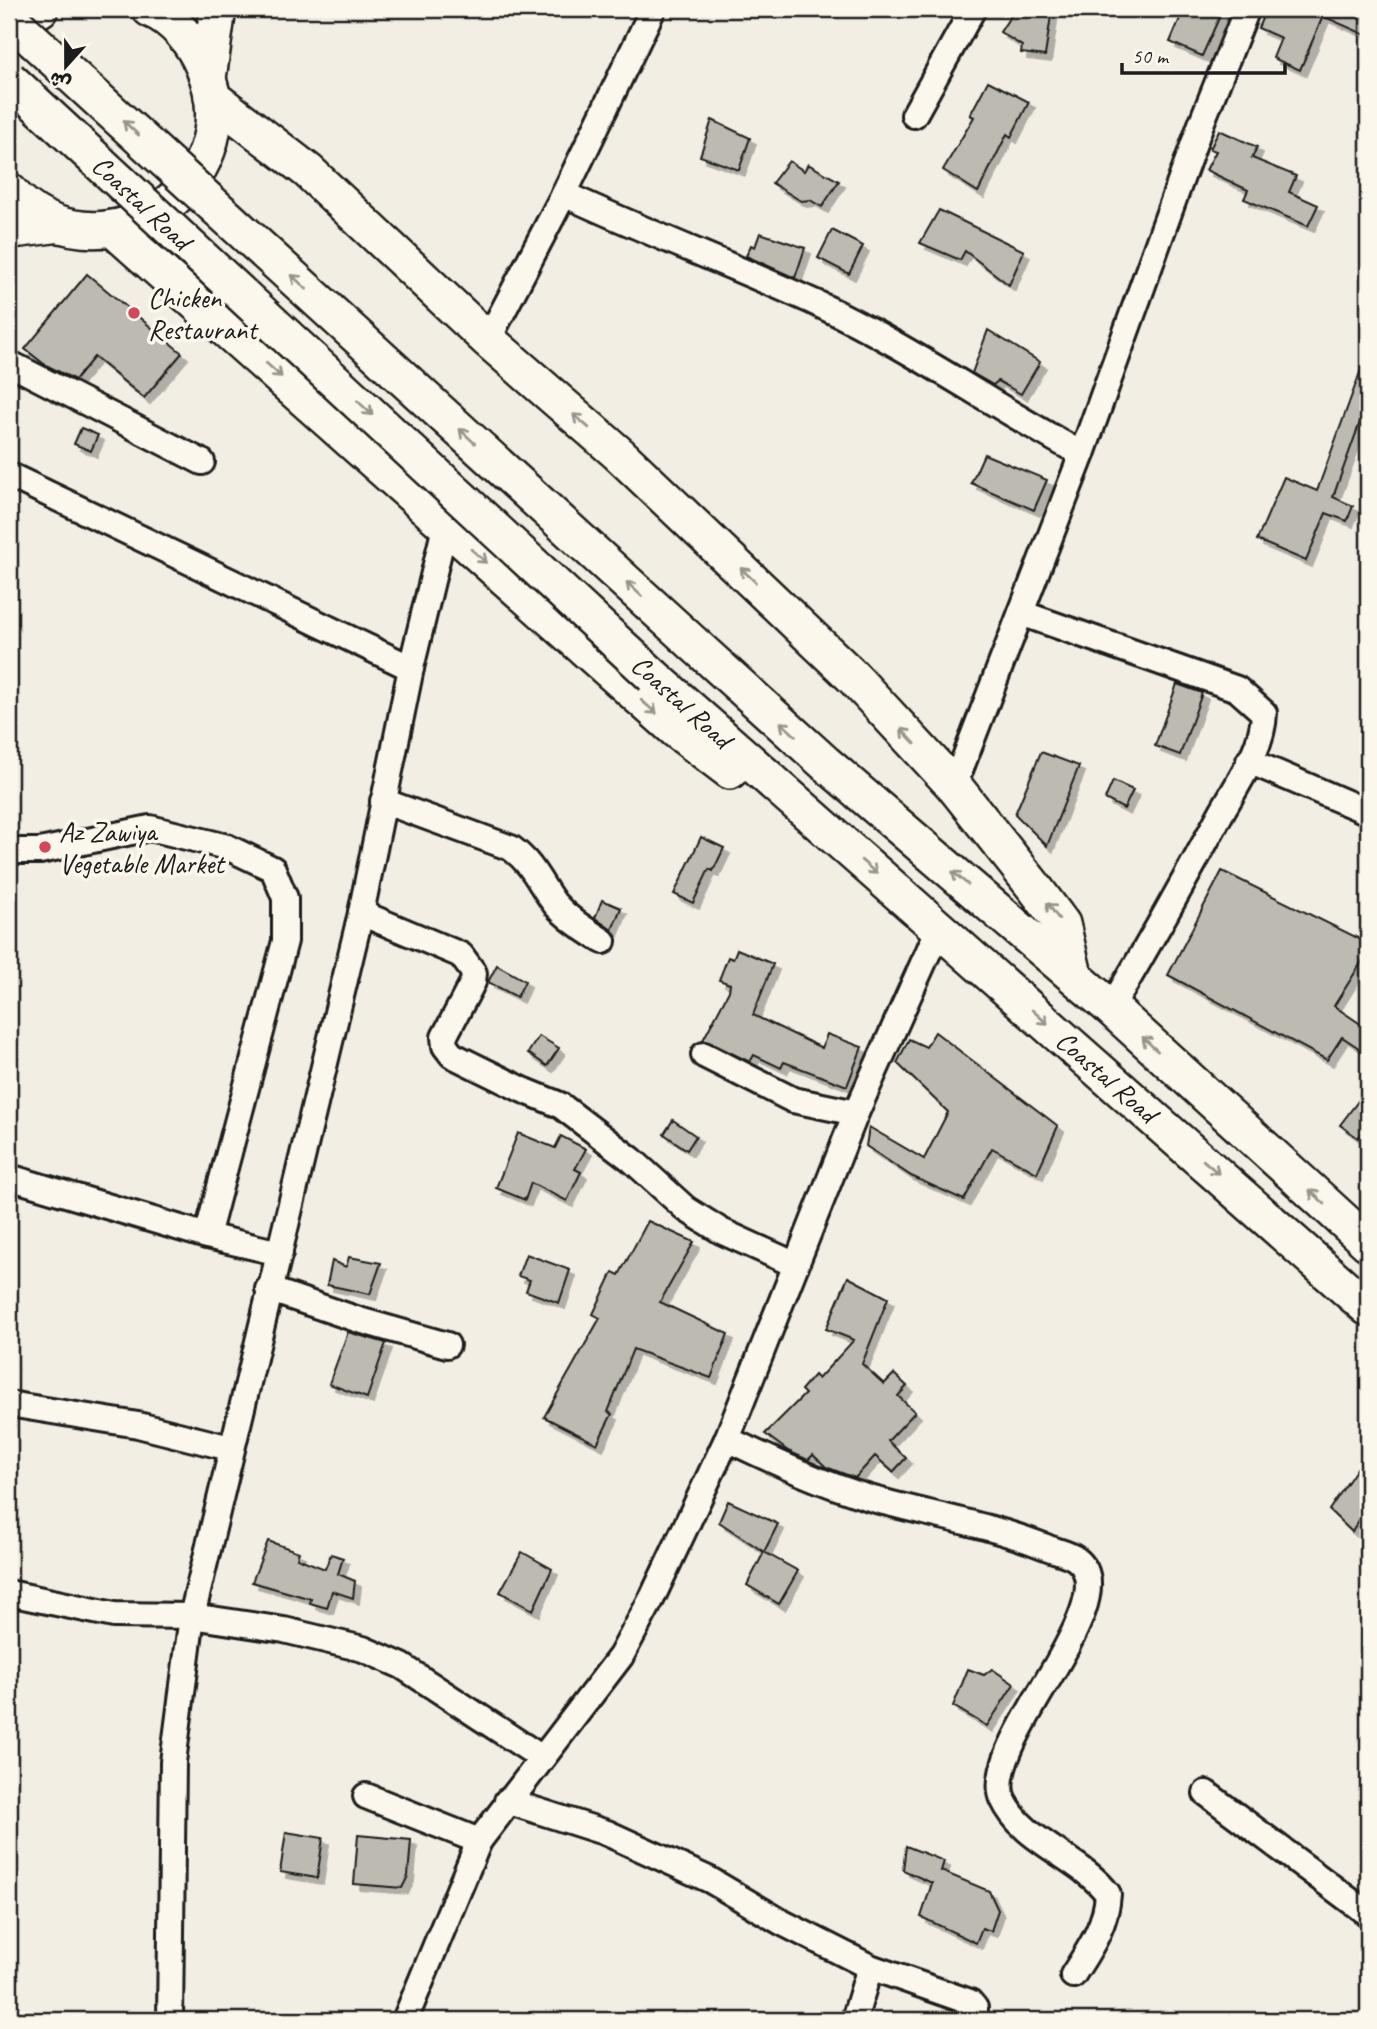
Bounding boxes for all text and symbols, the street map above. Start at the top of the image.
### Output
north arrow [32,32,102,102]
scale bar [1122,32,1284,76]
text: 50 m [1132,43,1170,69]
text: ش [46,66,74,96]
one-way arrow [122,120,140,136]
street label: Coastal Road [85,148,201,260]
one-way arrow [290,274,308,290]
place label: Chicken Restaurant [148,280,259,347]
marker: Chicken Restaurant [126,305,142,321]
one-way arrow [265,362,283,378]
one-way arrow [356,400,374,416]
one-way arrow [572,413,590,429]
one-way arrow [459,427,476,444]
one-way arrow [469,548,487,564]
one-way arrow [740,566,757,583]
one-way arrow [626,581,643,598]
street label: Coastal Road [624,647,742,758]
one-way arrow [640,699,658,715]
one-way arrow [779,721,797,737]
one-way arrow [900,727,916,745]
place label: Az Zawiya Vegetable Market [59,814,226,881]
marker: Az Zawiya Vegetable Market [37,839,53,855]
one-way arrow [860,859,878,875]
one-way arrow [951,870,969,886]
one-way arrow [1046,902,1061,921]
one-way arrow [1031,1009,1049,1025]
street label: Coastal Road [1049,1023,1168,1133]
one-way arrow [1142,1035,1159,1052]
one-way arrow [1201,1159,1219,1175]
one-way arrow [1309,1189,1327,1205]

